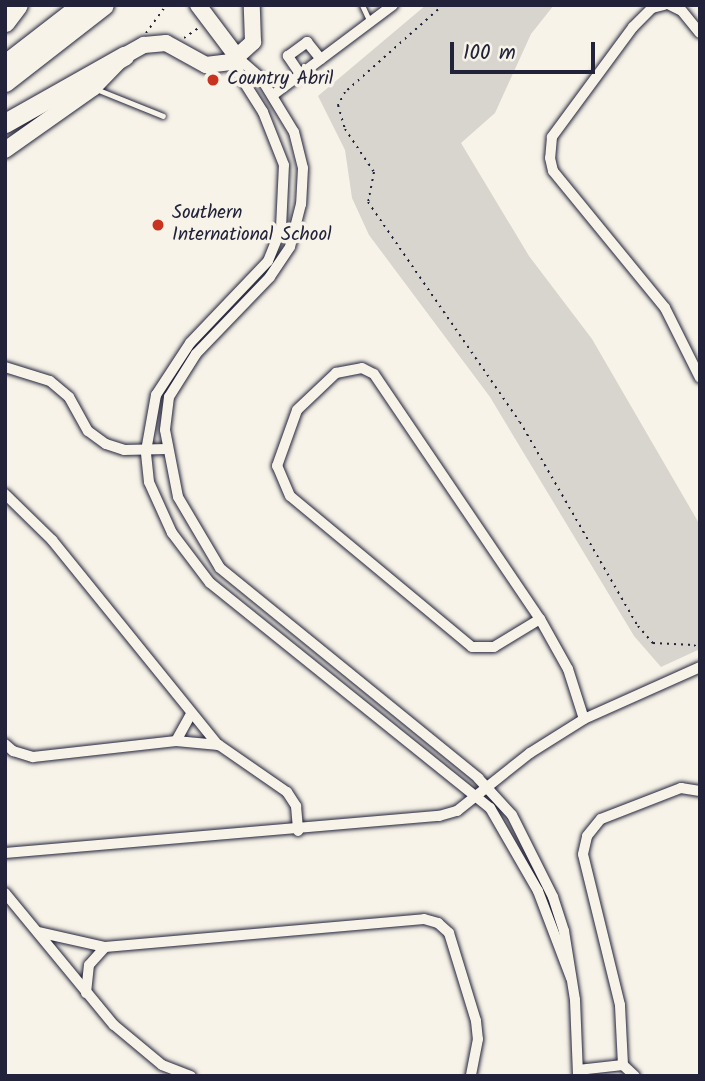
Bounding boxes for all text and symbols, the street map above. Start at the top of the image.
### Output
scale bar [453,28,598,72]
text: 100 m [463,37,516,70]
place label: Country Abril [227,69,333,91]
marker: Country Abril [205,72,221,88]
place label: Southern International School [172,203,332,247]
marker: Southern International School [150,217,166,233]

